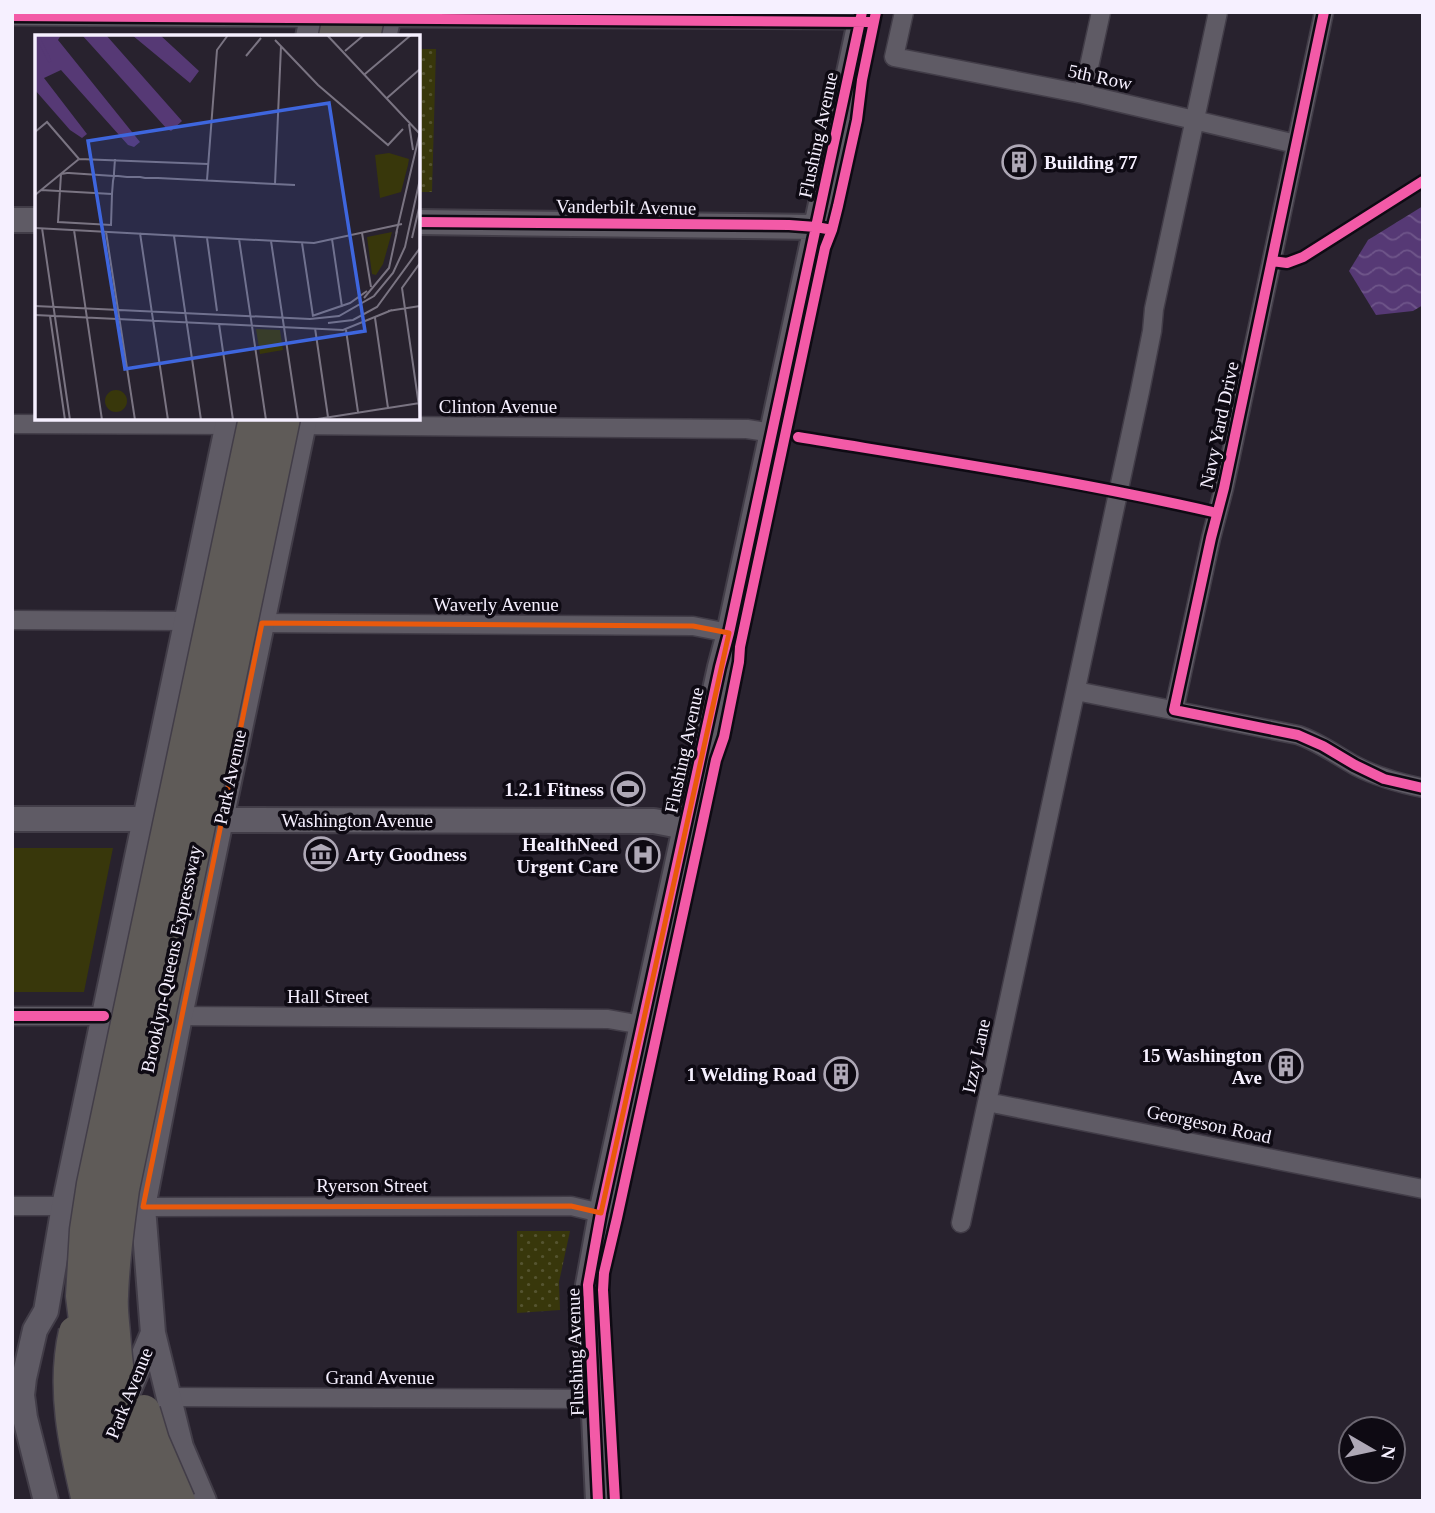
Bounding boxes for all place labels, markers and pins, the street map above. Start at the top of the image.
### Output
building icon: Building 77 [1000,143,1038,181]
place label: Building 77 [1044,152,1138,173]
sports icon: 1.2.1 Fitness [609,770,647,808]
place label: 1.2.1 Fitness [504,779,604,800]
place label: HealthNeed Urgent Care [517,834,618,877]
museum icon: Arty Goodness [302,835,340,873]
hospital icon: HealthNeed Urgent Care [624,836,662,874]
place label: Arty Goodness [346,844,467,865]
place label: 15 Washington Ave [1141,1045,1262,1088]
building icon: 15 Washington Ave [1267,1047,1305,1085]
building icon: 1 Welding Road [822,1055,860,1093]
place label: 1 Welding Road [686,1064,816,1085]

